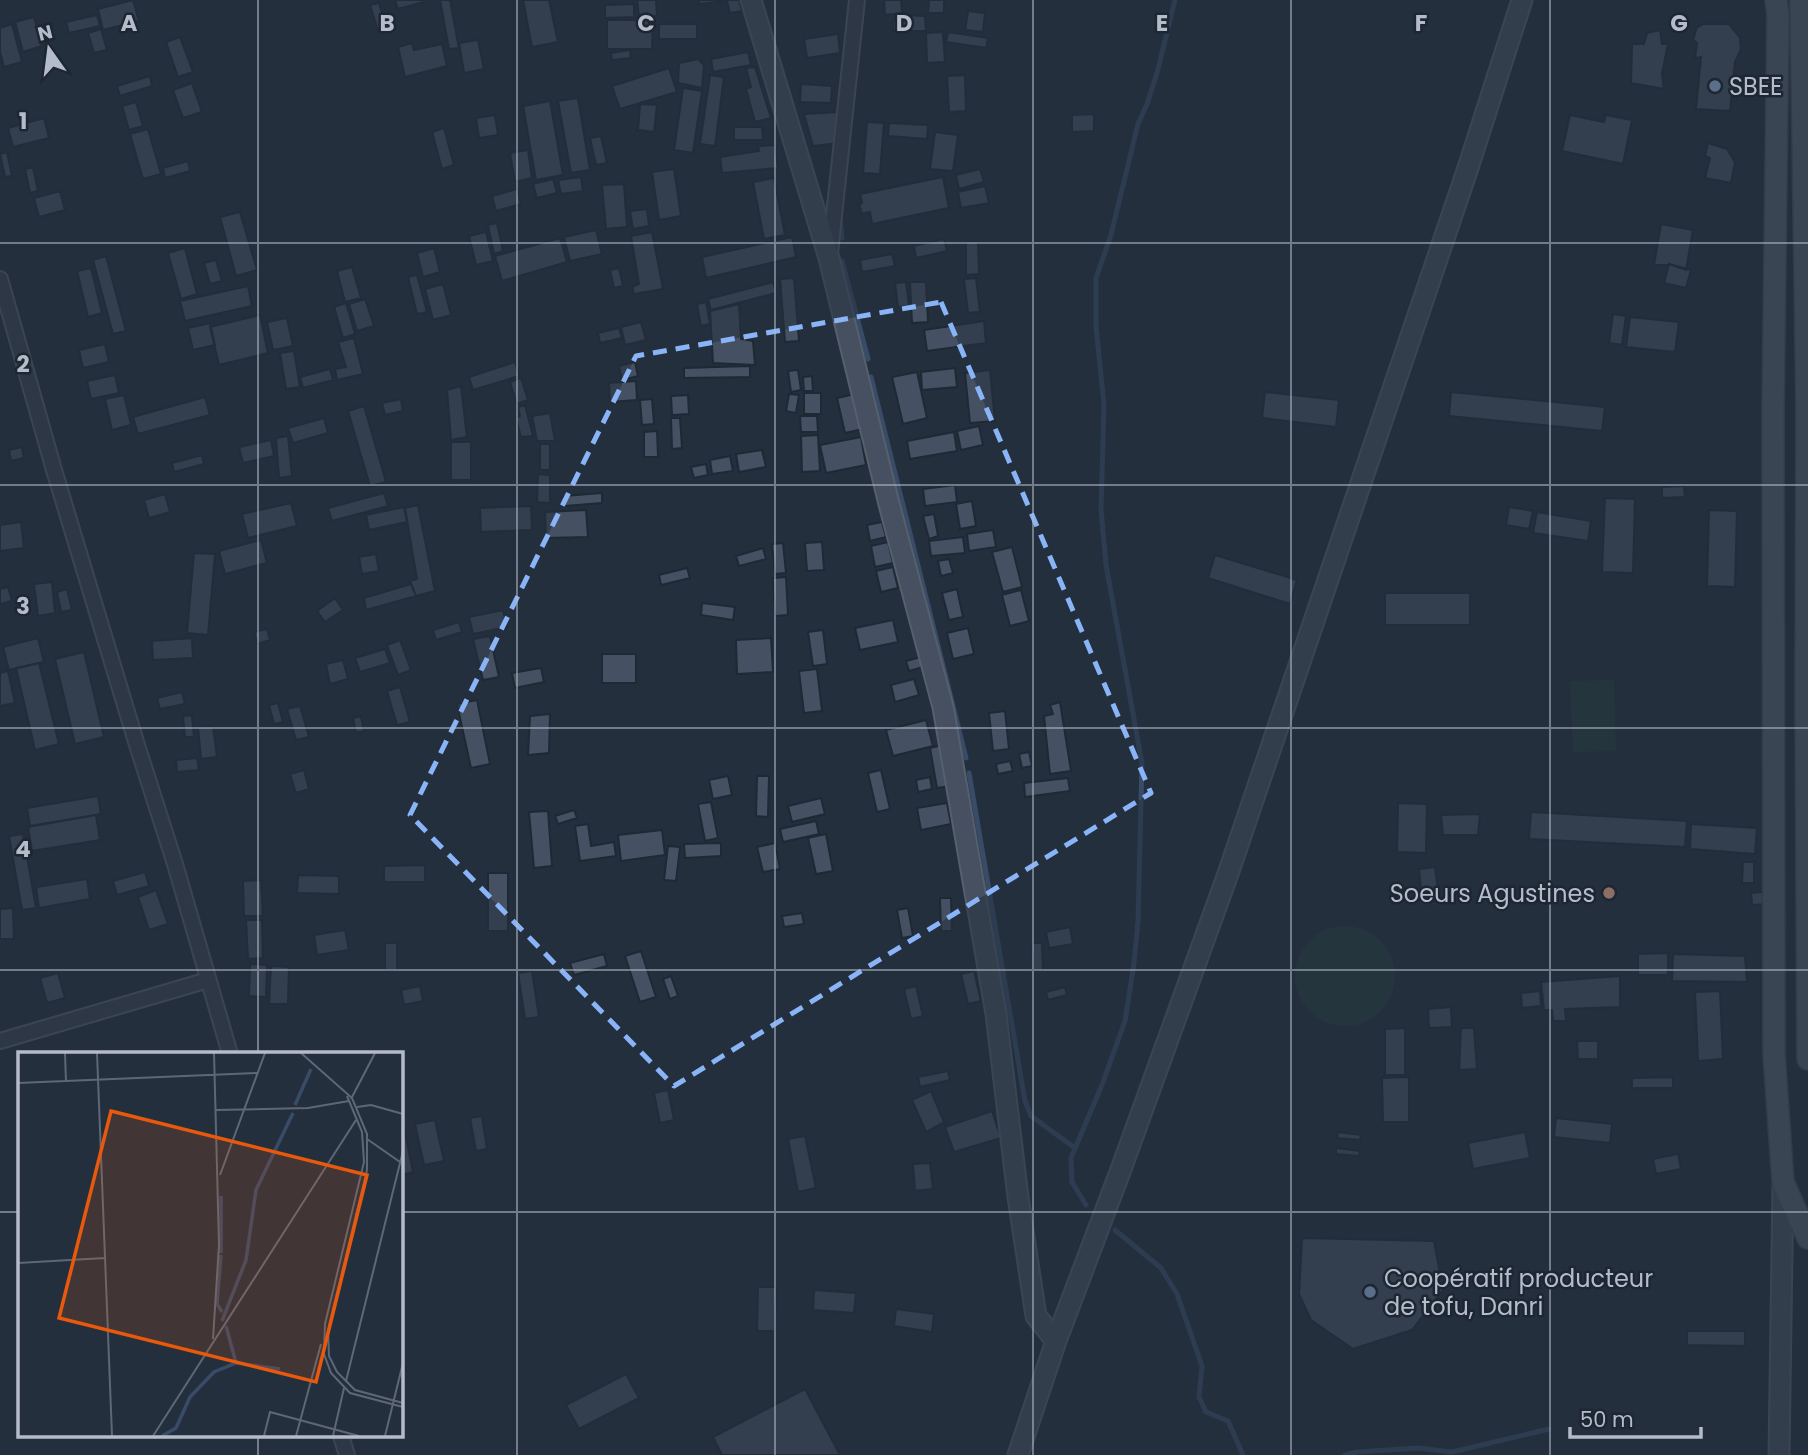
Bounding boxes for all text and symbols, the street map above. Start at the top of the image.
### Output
text: A [121,7,138,39]
text: B [379,7,395,39]
text: C [637,7,655,39]
text: D [896,7,912,39]
text: E [1156,7,1168,39]
text: F [1415,7,1427,39]
text: G [1670,7,1688,39]
north arrow [14,14,84,84]
text: N [35,18,55,48]
place label: SBEE [1729,70,1782,103]
marker: SBEE [1707,78,1723,94]
text: 1 [19,105,27,137]
text: 2 [16,348,30,380]
text: 3 [16,590,30,622]
text: 4 [15,833,31,865]
place label: Soeurs Agustines [1390,877,1595,910]
marker: Soeurs Agustines [1601,885,1617,901]
inset map [18,1052,402,1438]
place label: Coopératif producteur de tofu, Danri [1384,1262,1653,1323]
marker: Coopératif producteur de tofu, Danri [1362,1284,1378,1300]
scale bar [1570,1396,1701,1440]
text: 50 m [1580,1405,1634,1434]

